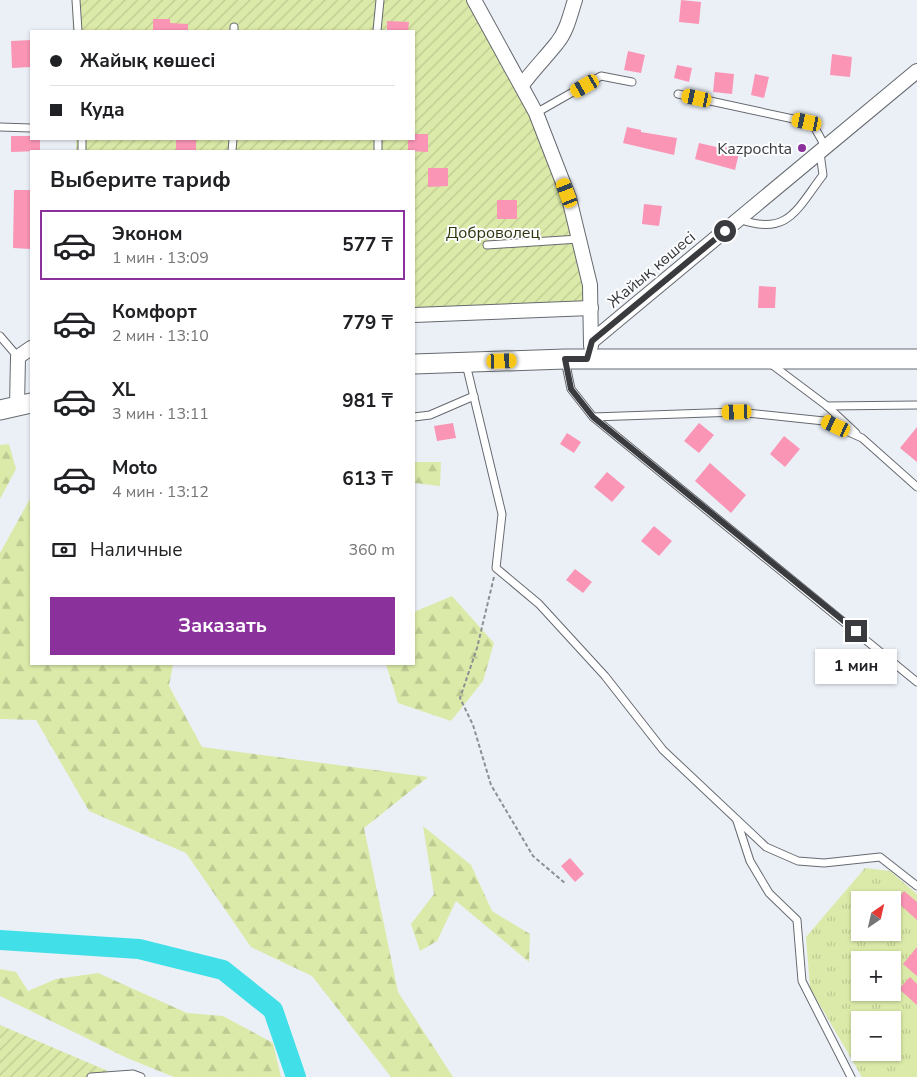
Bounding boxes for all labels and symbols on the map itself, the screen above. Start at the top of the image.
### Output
car [568,72,601,100]
car [680,88,713,108]
car [790,112,823,132]
place label: Kazpochta [717,138,792,160]
marker: Kazpochta [796,142,808,154]
car [554,176,579,210]
route start [714,220,736,242]
park label: Доброволец [446,222,541,244]
street label: Жайық көшесі [603,226,700,313]
car [486,353,517,369]
car [721,404,752,420]
car [819,413,852,439]
route end [845,620,867,642]
callout: 1 мин [815,648,897,684]
north arrow [851,891,901,941]

